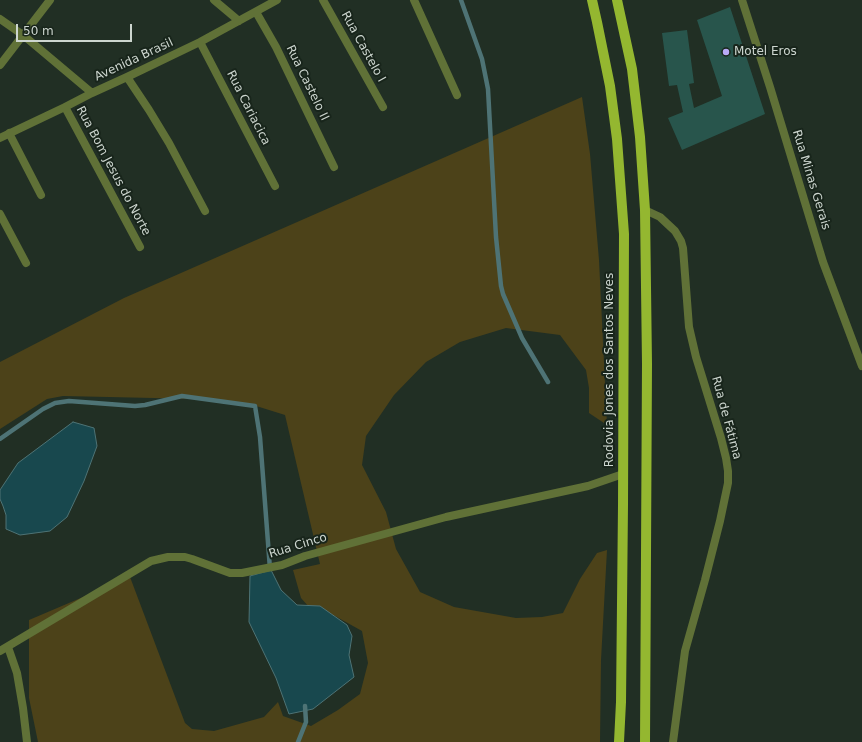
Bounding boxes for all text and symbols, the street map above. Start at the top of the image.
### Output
street label: Rua Castelo I [338,9,388,85]
scale bar [18,16,134,42]
text: 50 m [23,24,54,38]
street label: Avenida Brasil [92,35,176,85]
street label: Rua Castelo II [283,43,331,123]
place label: Motel Eros [734,45,797,59]
marker: Motel Eros [721,47,731,57]
street label: Rua Cariacica [223,68,273,148]
street label: Rua Bom Jesus do Norte [73,104,153,238]
street label: Rua Minas Gerais [789,128,833,232]
street label: Rodovia Jones dos Santos Neves [603,273,617,467]
street label: Rua de Fátima [708,375,744,461]
street label: Rua Cinco [267,530,329,562]

